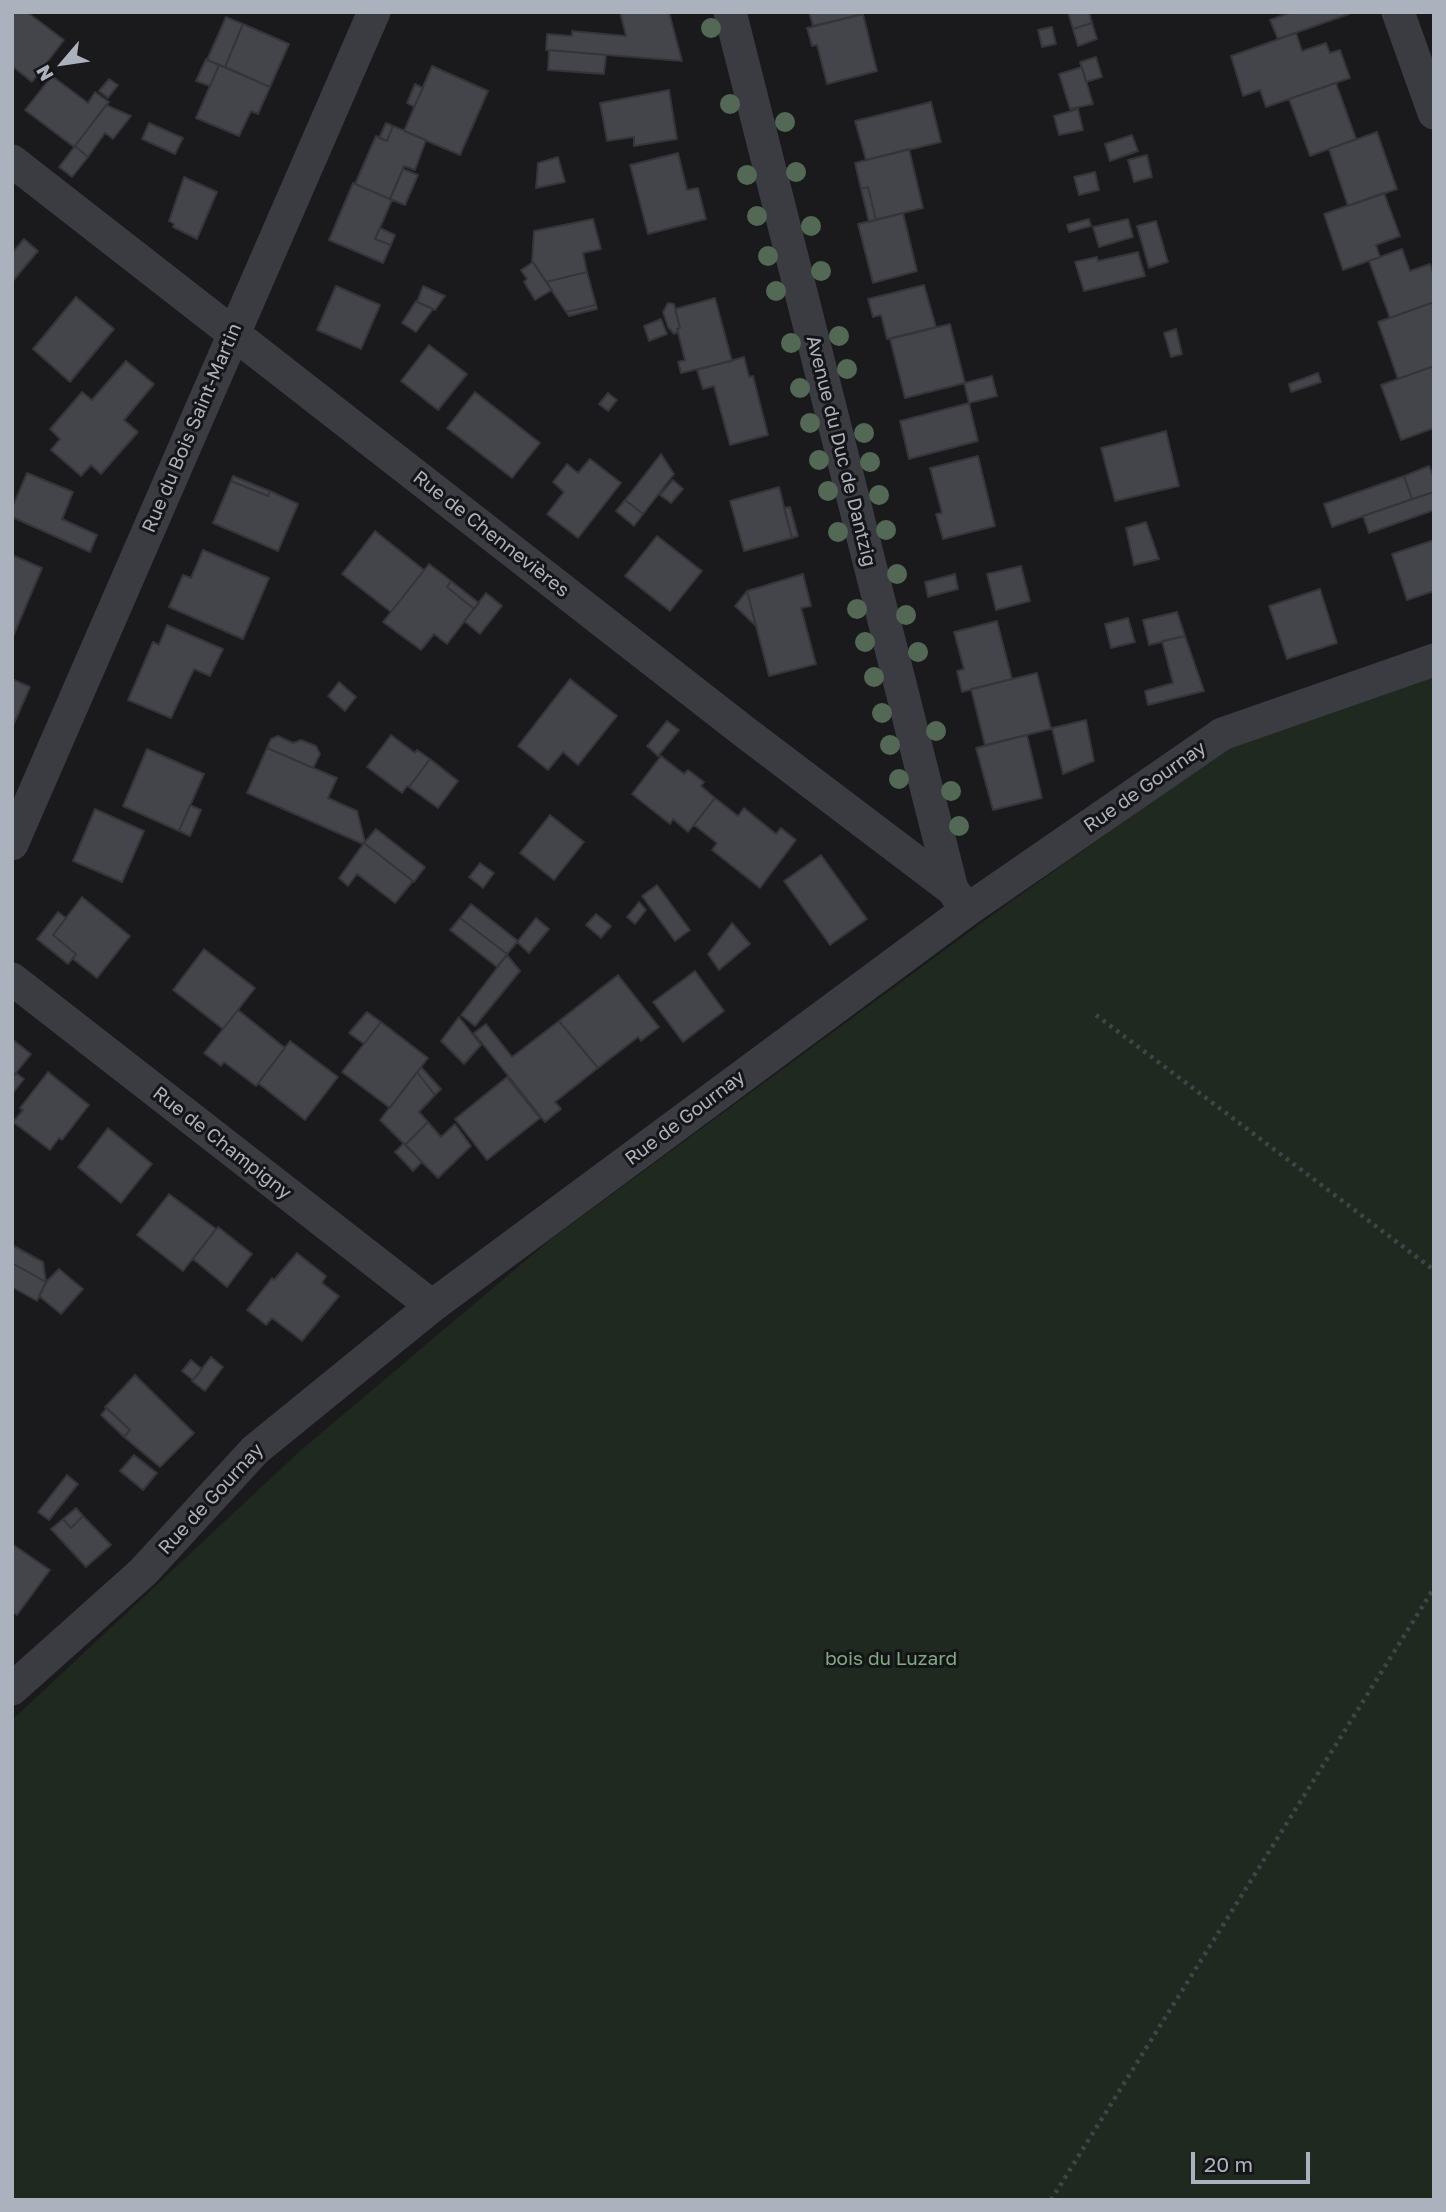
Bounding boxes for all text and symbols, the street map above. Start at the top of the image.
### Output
north arrow [28,28,98,98]
text: N [31,62,58,85]
street label: Rue du Bois Saint-Martin [138,320,246,536]
street label: Avenue du Duc de Dantzig [801,333,881,569]
street label: Rue de Chennevières [408,466,574,602]
street label: Rue de Gournay [1080,736,1210,838]
street label: Rue de Gournay [621,1066,749,1170]
street label: Rue de Champigny [148,1082,296,1204]
street label: Rue de Gournay [154,1439,268,1559]
park label: bois du Luzard [825,1648,957,1670]
scale bar [1194,2138,1313,2182]
text: 20 m [1204,2151,1253,2177]

